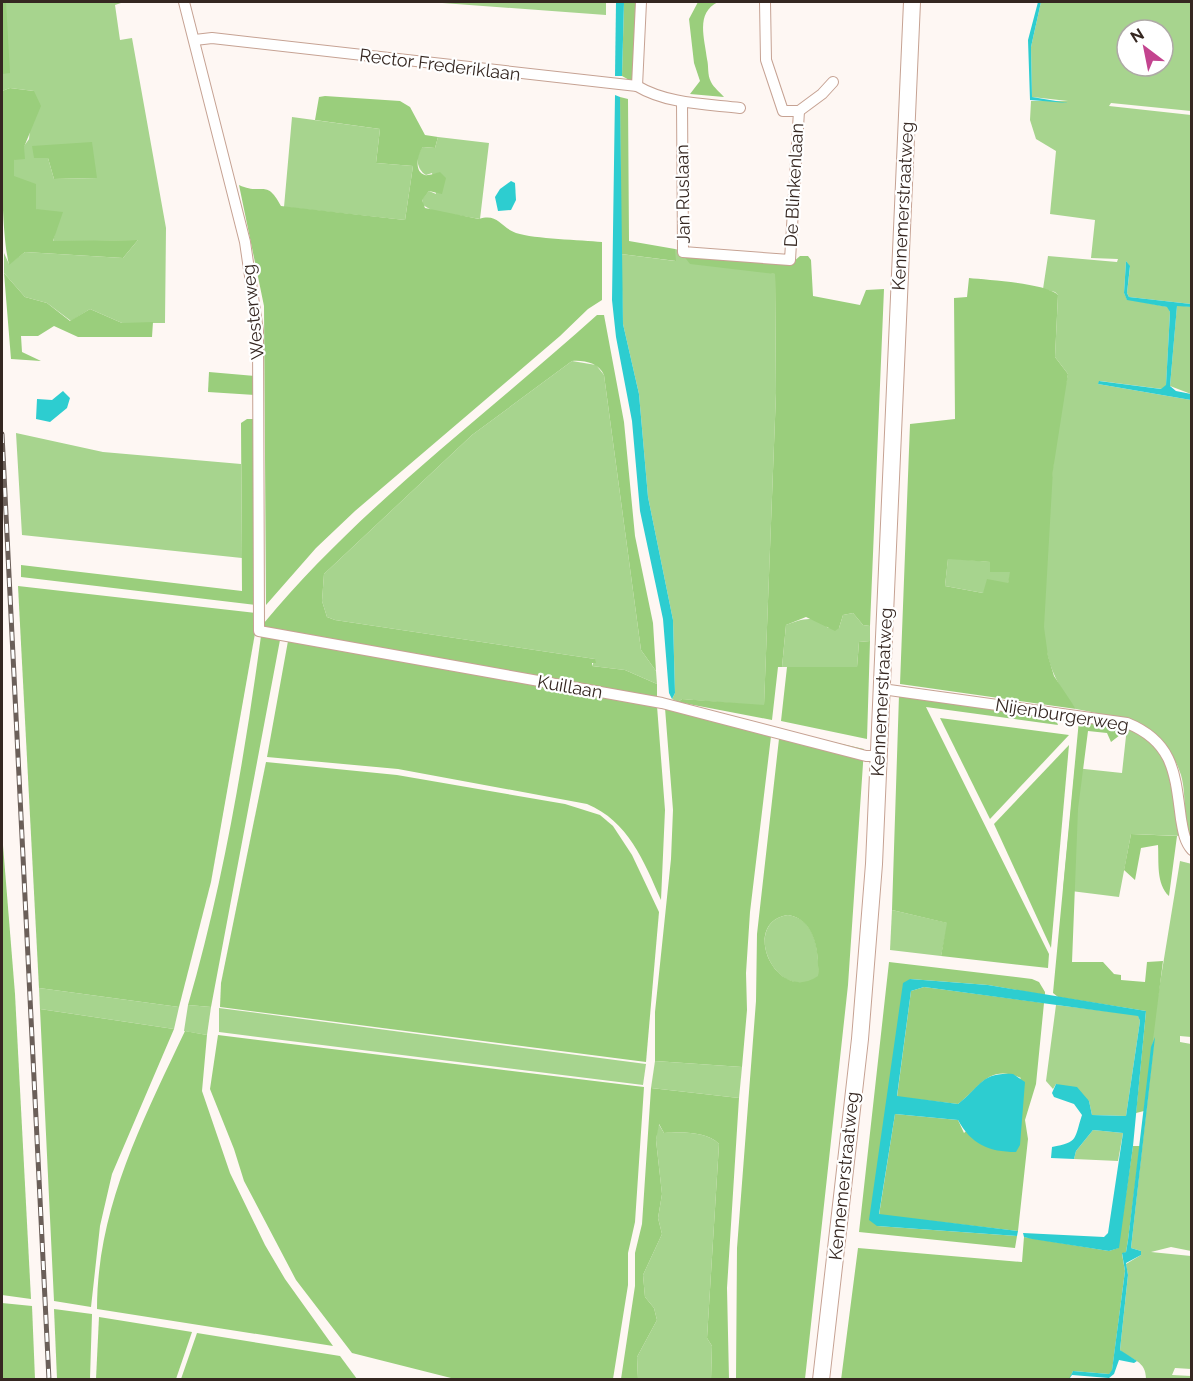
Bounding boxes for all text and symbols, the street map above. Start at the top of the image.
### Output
north arrow [1115,18,1175,78]
text: N [1127,24,1148,47]
street label: Rector Frederiklaan [358,44,522,85]
street label: Kennemerstraatweg [888,121,917,291]
street label: De Blinkenlaan [780,122,807,248]
street label: Jan Ruslaan [671,144,694,244]
street label: Westerweg [237,263,268,361]
street label: Kennemerstraatweg [867,607,896,777]
street label: Kuillaan [536,670,604,703]
street label: Nijenburgerweg [994,694,1130,735]
street label: Kennemerstraatweg [824,1091,863,1261]

